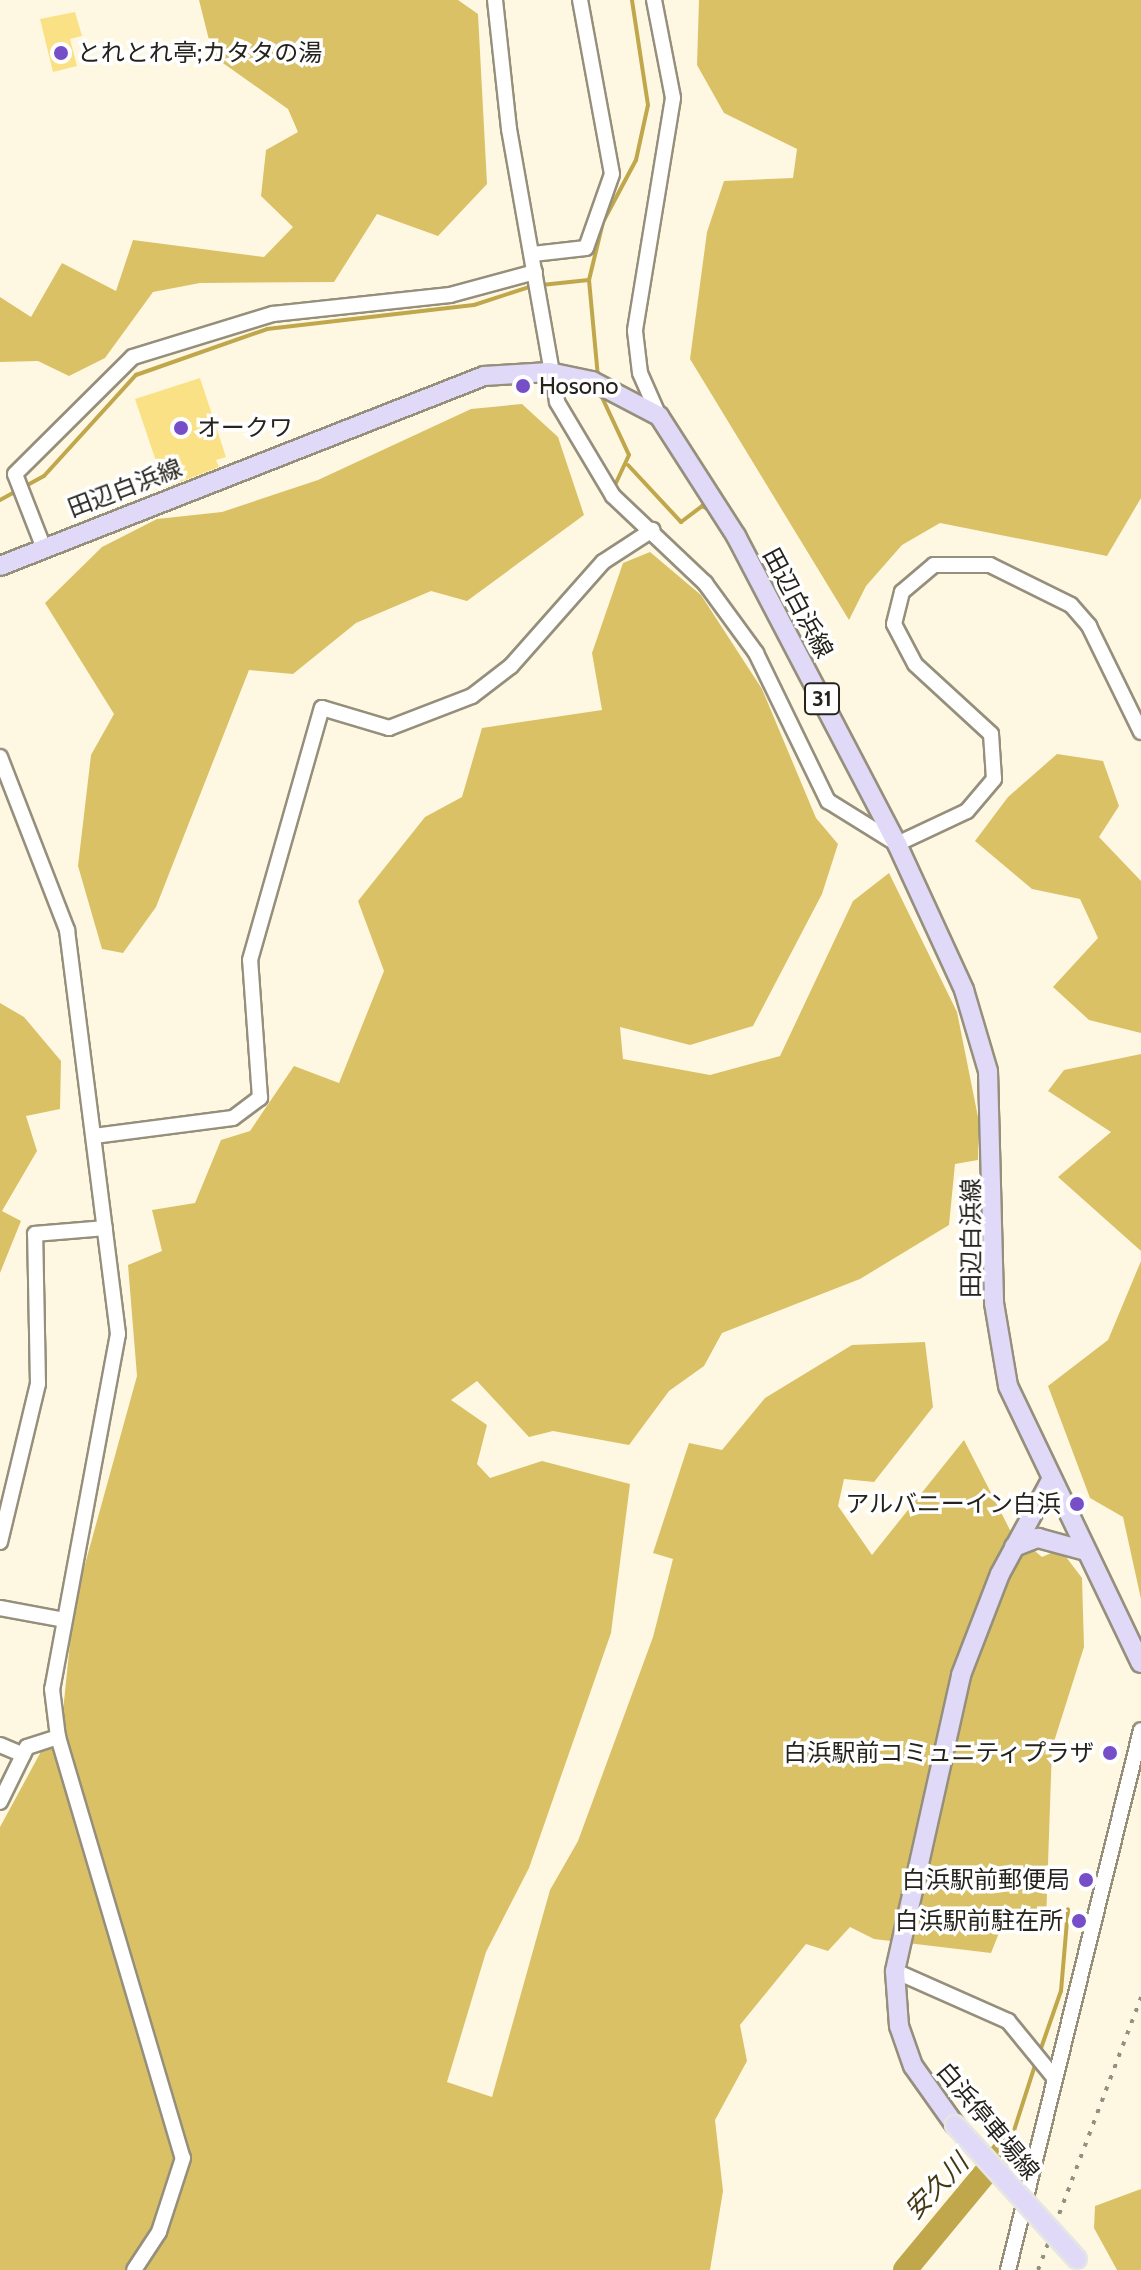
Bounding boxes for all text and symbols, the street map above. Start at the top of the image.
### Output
place label: とれとれ亭;カタタの湯 [77,39,322,67]
marker: とれとれ亭;カタタの湯 [52,44,70,62]
place label: Hosono [539,372,619,400]
marker: Hosono [514,377,532,395]
place label: オークワ [197,414,293,442]
marker: オークワ [172,419,190,437]
street label: 田辺白浜線 [64,453,186,523]
street label: 田辺白浜線 [757,543,839,663]
road number: 31 [804,681,840,717]
street label: 田辺白浜線 [957,1178,985,1298]
place label: アルバニーイン白浜 [845,1490,1061,1518]
marker: アルバニーイン白浜 [1068,1495,1086,1513]
place label: 白浜駅前コミュニティプラザ [782,1739,1094,1767]
marker: 白浜駅前コミュニティプラザ [1101,1744,1119,1762]
place label: 白浜駅前郵便局 [902,1866,1070,1894]
marker: 白浜駅前郵便局 [1077,1871,1095,1889]
place label: 白浜駅前駐在所 [895,1907,1063,1935]
marker: 白浜駅前駐在所 [1070,1912,1088,1930]
street label: 白浜停車場線 [931,2057,1045,2185]
water label: 安久川 [899,2148,975,2226]

